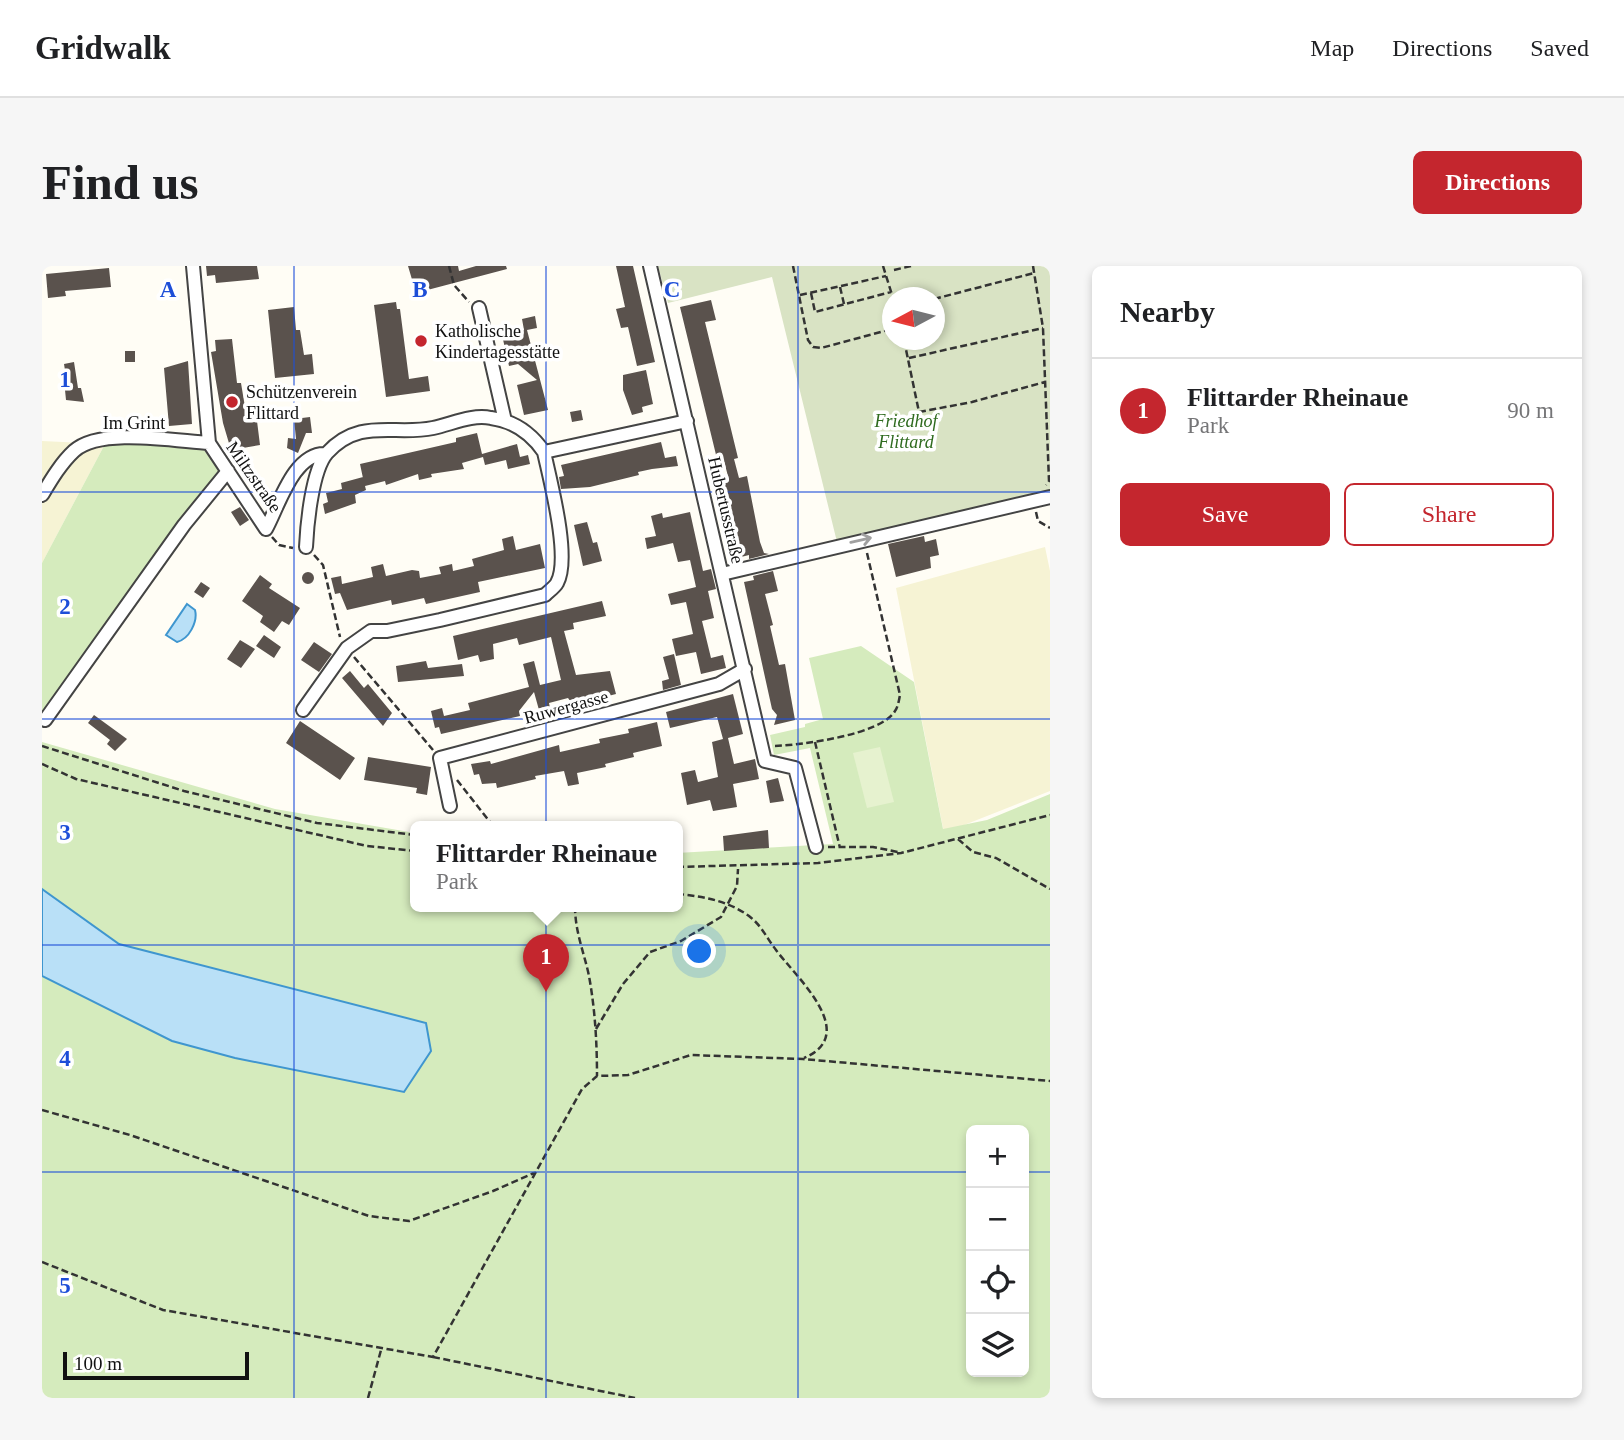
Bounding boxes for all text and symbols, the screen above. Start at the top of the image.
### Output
text: Gridwalk [35,30,171,66]
text: Map [1310,35,1354,61]
text: Directions [1392,35,1492,61]
text: Saved [1530,35,1589,61]
button: Directions [1413,151,1582,214]
text: Find us [42,155,199,210]
text: A [160,277,177,302]
text: B [412,277,428,302]
text: C [664,277,680,302]
north arrow [882,287,945,350]
text: Nearby [1120,295,1215,328]
place label: Katholische Kindertagesstätte [435,321,560,362]
marker: Katholische Kindertagesstätte [413,333,429,349]
text: 1 [59,367,71,392]
place label: Schützenverein Flittard [246,382,357,423]
text: Flittarder Rheinaue [1187,383,1408,412]
marker: Schützenverein Flittard [224,394,240,410]
text: 1 [1137,398,1149,423]
text: 90 m [1507,398,1554,423]
park label: Friedhof Flittard [874,411,940,452]
street label: Im Grint [103,413,165,433]
text: Park [1187,413,1229,438]
street label: Miltzstraße [222,438,286,516]
street label: Hubertusstraße [704,455,748,565]
button: Save [1120,483,1330,546]
button: Share [1344,483,1554,546]
one-way arrow [849,533,872,546]
text: 2 [59,594,71,619]
street label: Ruwergasse [522,686,610,728]
text: 3 [59,820,71,845]
popup [410,821,683,912]
text: Flittarder Rheinaue [436,839,657,868]
text: Park [436,869,478,894]
pin: 1 [523,934,569,992]
your location [682,934,716,968]
text: 4 [59,1046,71,1071]
map controls [966,1125,1029,1377]
button: + [966,1125,1029,1188]
button: − [966,1188,1029,1251]
button: locate [966,1251,1029,1314]
text: 5 [59,1273,71,1298]
button: layers [966,1314,1029,1377]
scale bar [63,1349,248,1381]
text: 100 m [74,1353,122,1374]

